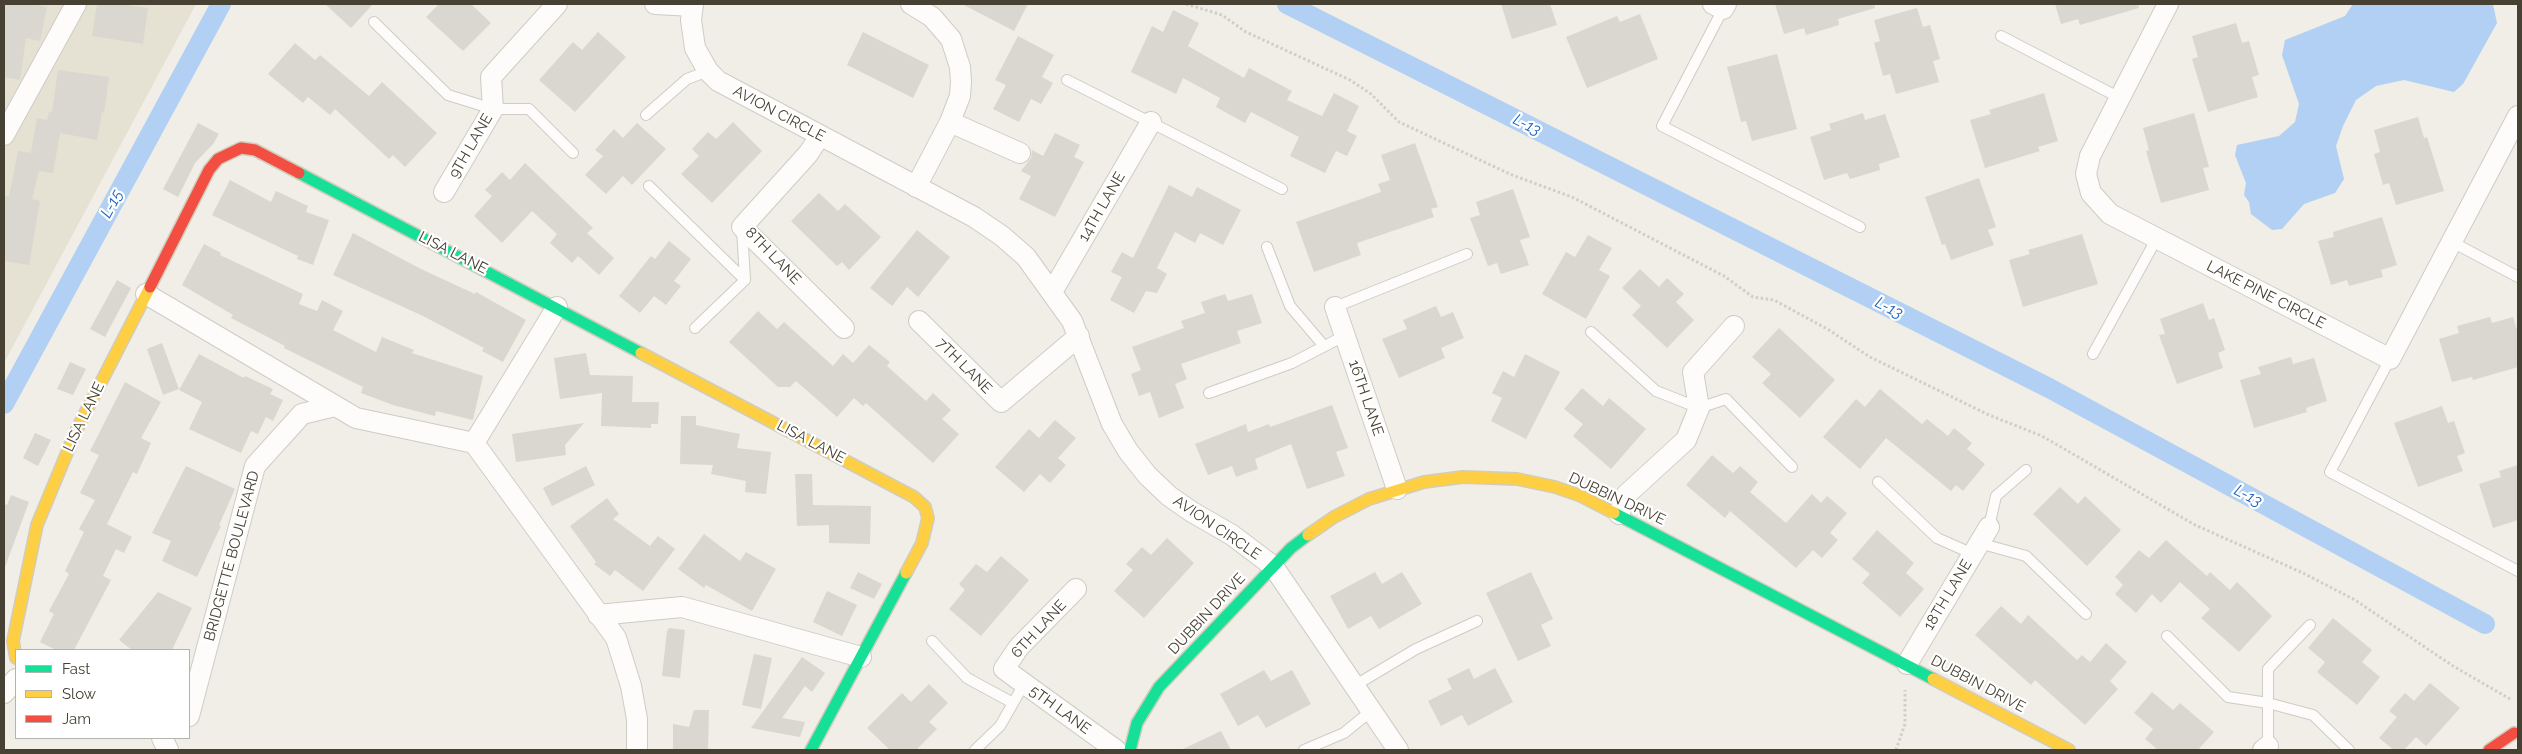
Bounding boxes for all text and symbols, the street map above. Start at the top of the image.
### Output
street label: AVION CIRCLE [730,82,828,146]
water label: L-13 [1510,110,1544,140]
street label: 9TH LANE [445,111,497,181]
street label: 14TH LANE [1075,169,1129,245]
water label: L-15 [97,187,127,221]
street label: 8TH LANE [741,224,805,288]
street label: LISA LANE [416,228,490,278]
street label: LAKE PINE CIRCLE [2204,257,2328,333]
water label: L-13 [1872,293,1906,323]
street label: 7TH LANE [932,334,996,398]
street label: 16TH LANE [1345,358,1387,438]
street label: LISA LANE [59,379,109,455]
street label: LISA LANE [774,416,848,468]
street label: BRIDGETTE BOULEVARD [201,469,263,643]
street label: DUBBIN DRIVE [1566,469,1668,529]
water label: L-13 [2231,481,2265,511]
street label: AVION CIRCLE [1170,492,1264,564]
street label: 18TH LANE [1920,557,1976,633]
street label: DUBBIN DRIVE [1165,570,1249,658]
street label: 6TH LANE [1008,596,1070,662]
legend [15,649,190,739]
street label: DUBBIN DRIVE [1928,651,2028,717]
text: Fast [62,660,90,678]
street label: 5TH LANE [1026,682,1094,738]
text: Slow [62,685,96,703]
text: Jam [62,710,91,728]

